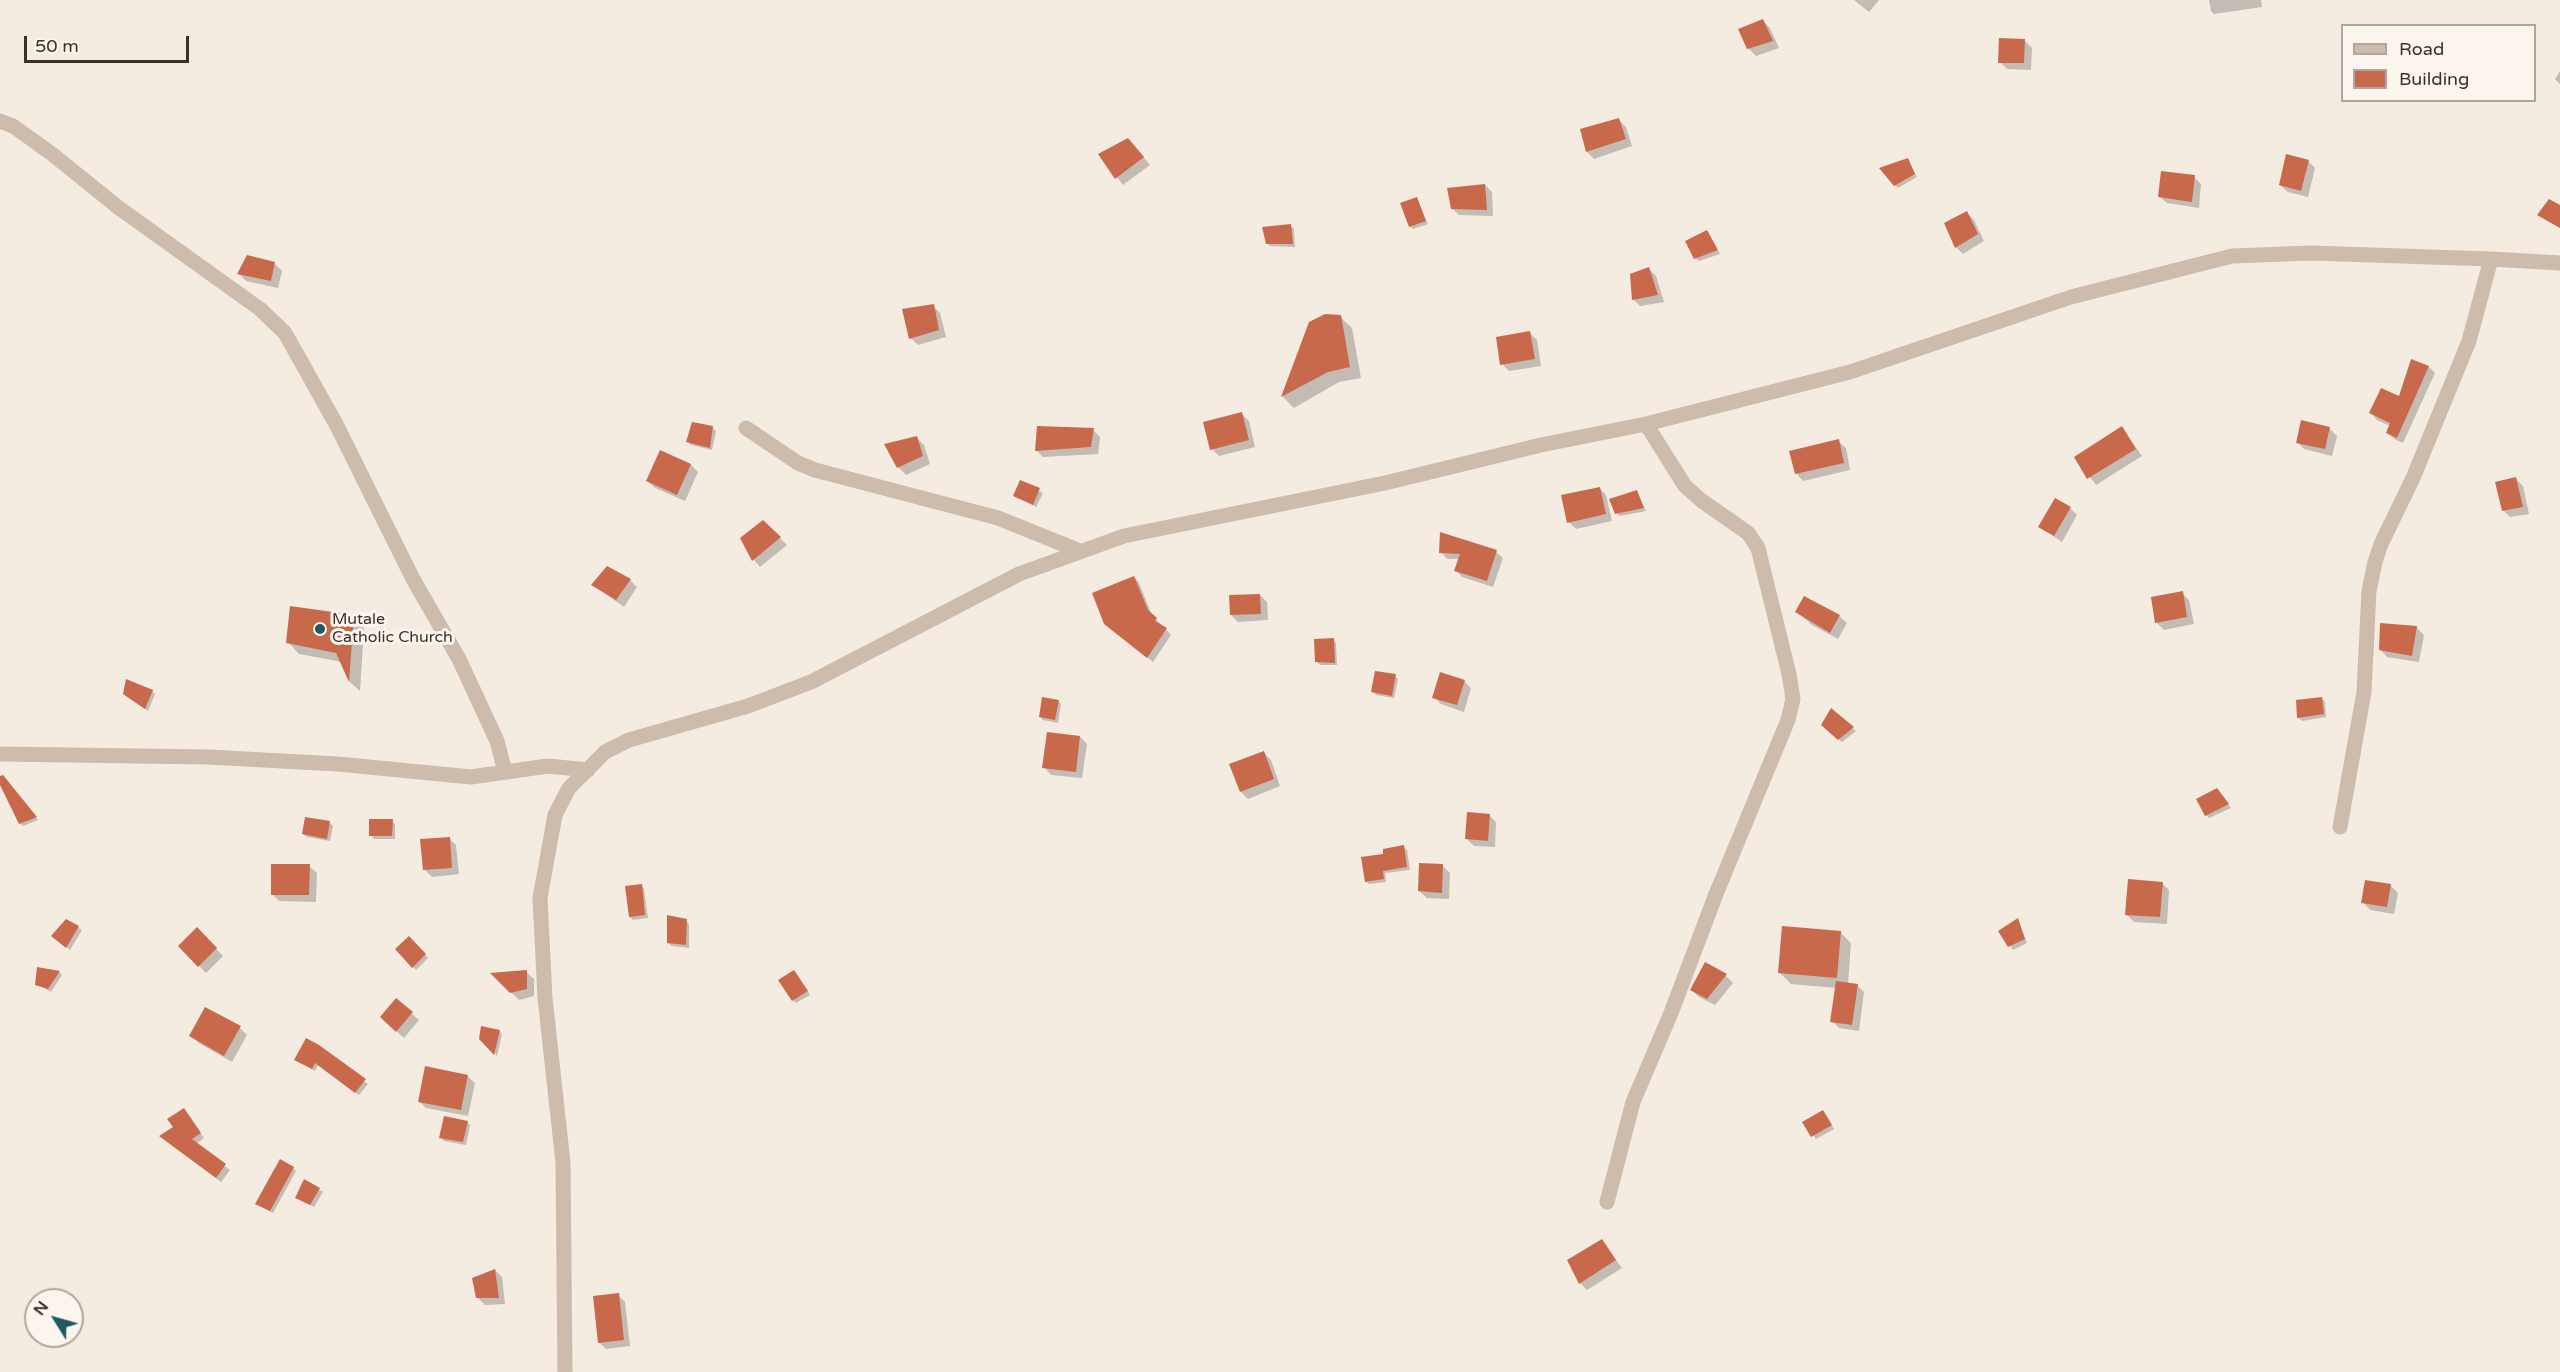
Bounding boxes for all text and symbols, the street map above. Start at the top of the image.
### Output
scale bar [27,24,192,62]
legend [2341,24,2536,102]
text: 50 m [35,35,79,57]
text: Road [2399,38,2444,60]
text: Building [2399,68,2469,90]
place label: Mutale Catholic Church [332,610,453,648]
marker: Mutale Catholic Church [313,622,327,636]
north arrow [24,1288,84,1348]
text: N [29,1297,53,1320]

